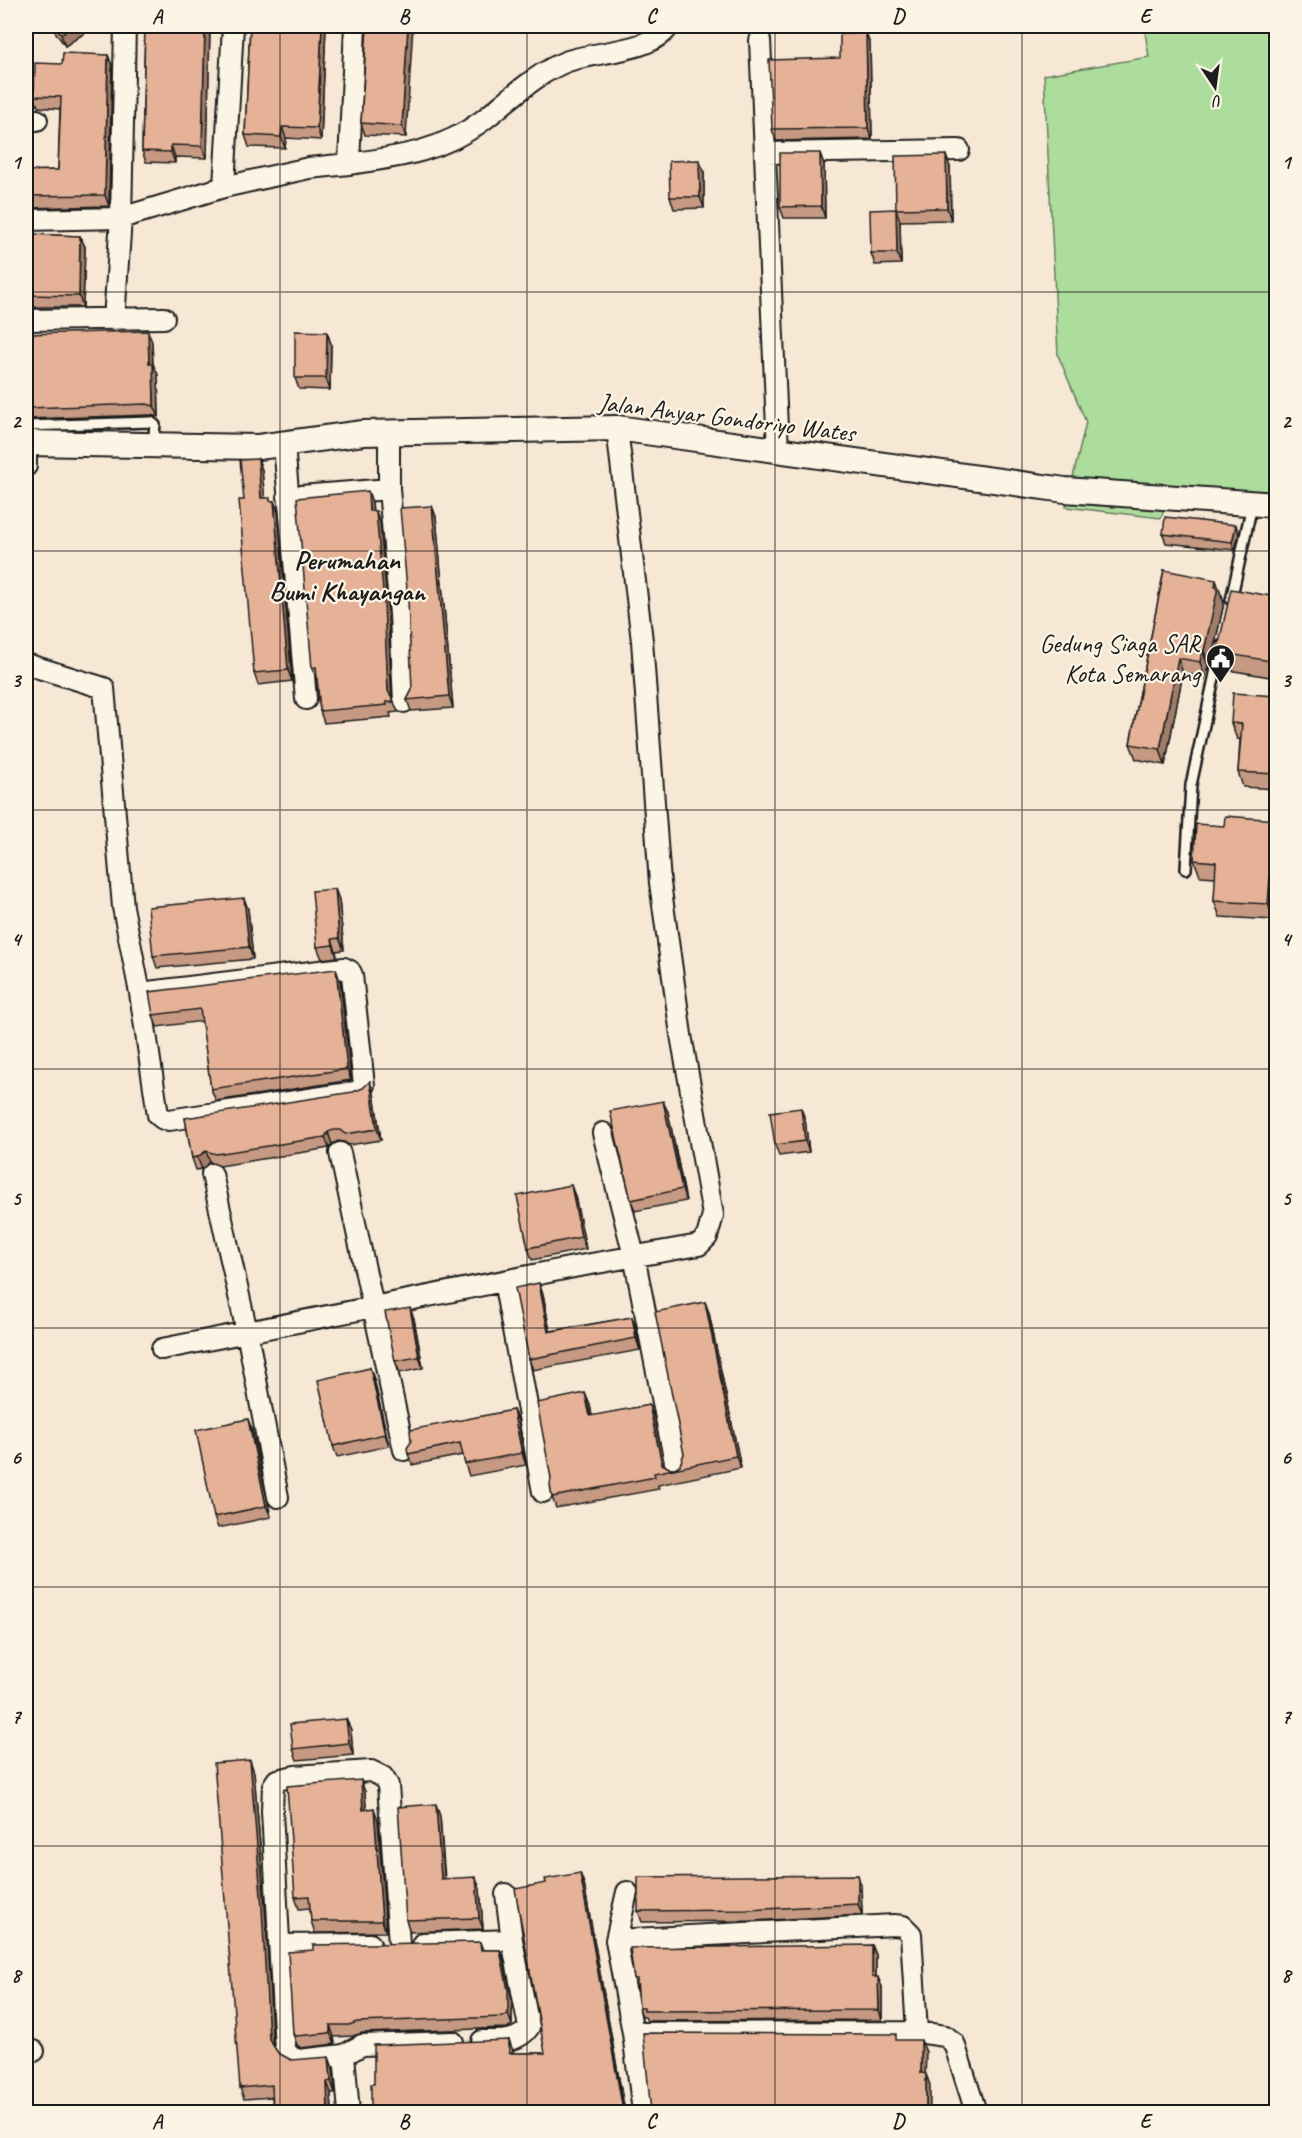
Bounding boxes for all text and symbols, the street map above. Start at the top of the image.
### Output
text: A [152,4,164,29]
text: B [399,4,411,29]
text: C [646,4,658,29]
text: D [892,4,906,29]
text: E [1140,4,1154,29]
north arrow [1185,57,1245,117]
text: U [1209,90,1224,112]
text: 1 [12,150,23,175]
text: 1 [1282,150,1293,175]
street label: Jalan Anyar Gondoriyo Wates [595,385,859,450]
text: 2 [12,409,23,434]
text: 2 [1282,409,1293,434]
district label: Perumahan Bumi Khayangan [269,543,426,608]
place label: Gedung Siaga SAR Kota Semarang [1039,627,1202,690]
public building icon: Gedung Siaga SAR Kota Semarang [1205,642,1237,684]
text: 3 [12,668,23,693]
text: 3 [1282,668,1293,693]
text: 4 [12,927,24,952]
text: 4 [1282,927,1294,952]
text: 5 [12,1186,23,1211]
text: 5 [1282,1186,1293,1211]
text: 6 [11,1445,22,1470]
text: 6 [1281,1445,1292,1470]
text: 7 [12,1704,23,1729]
text: 7 [1282,1704,1293,1729]
text: 8 [12,1963,24,1988]
text: 8 [1282,1963,1294,1988]
text: A [152,2109,164,2134]
text: B [399,2109,411,2134]
text: C [646,2109,658,2134]
text: D [892,2109,906,2134]
text: E [1140,2109,1154,2134]

